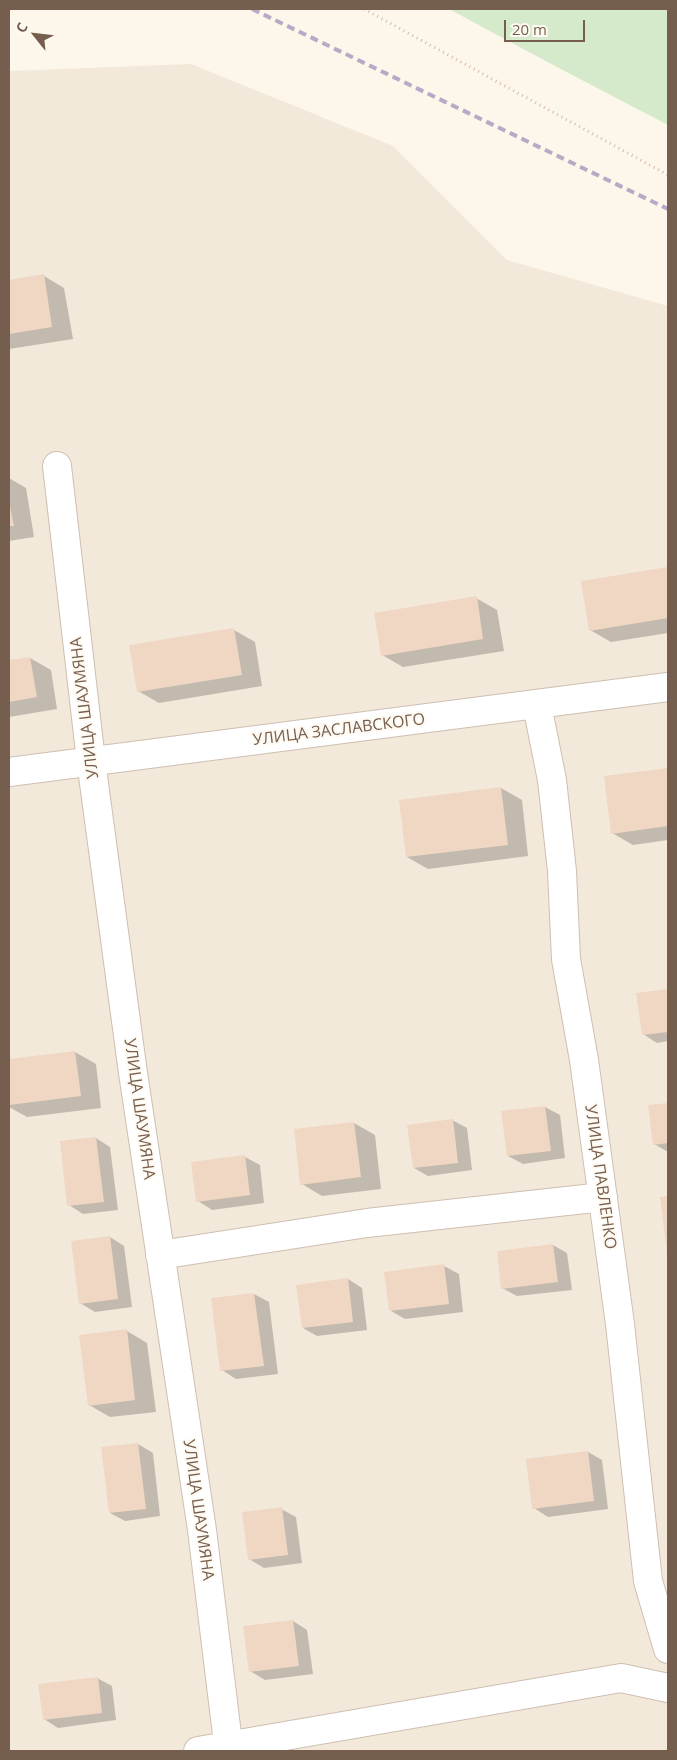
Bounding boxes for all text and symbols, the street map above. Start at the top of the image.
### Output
north arrow [10,10,60,60]
scale bar [507,10,588,42]
text: С [11,19,32,36]
text: 20 m [512,19,547,39]
street label: УЛИЦА ШАУМЯНА [67,636,103,780]
street label: УЛИЦА ЗАСЛАВСКОГО [252,710,426,750]
street label: УЛИЦА ШАУМЯНА [120,1037,158,1181]
street label: УЛИЦА ПАВЛЕНКО [580,1104,620,1250]
street label: УЛИЦА ШАУМЯНА [179,1438,217,1582]

